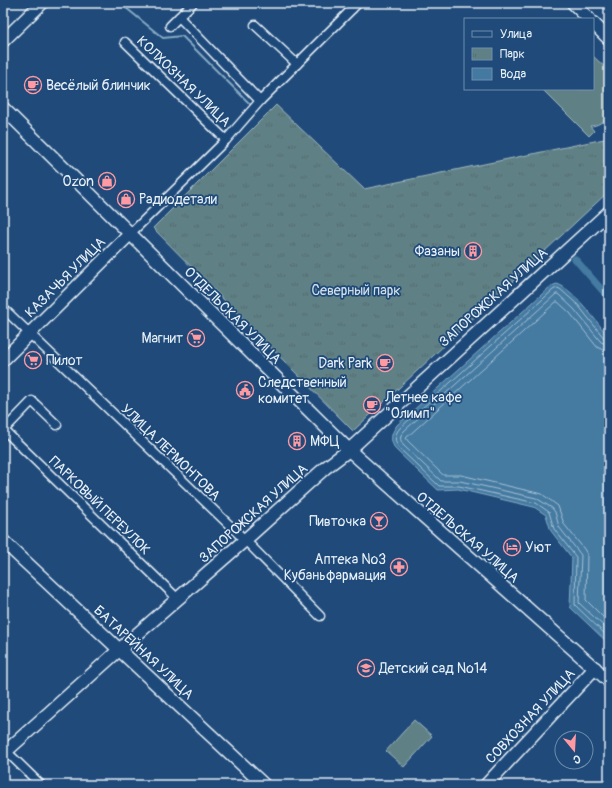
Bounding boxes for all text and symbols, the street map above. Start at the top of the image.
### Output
legend [464,18,594,90]
text: Улица [500,27,532,42]
street label: КОЛХОЗНАЯ УЛИЦА [133,32,234,130]
text: Парк [500,47,525,62]
text: Вода [500,67,526,82]
cafe icon: Весёлый блинчик [23,75,43,95]
place label: Весёлый блинчик [46,77,151,94]
shop icon: Ozon [97,171,117,191]
place label: Ozon [63,173,94,190]
shop icon: Радиодетали [116,189,136,209]
place label: Радиодетали [139,191,217,208]
street label: КАЗАЧЬЯ УЛИЦА [22,234,109,321]
building icon: Фазаны [463,241,483,261]
place label: Фазаны [415,243,460,260]
street label: ЗАПОРОЖСКАЯ УЛИЦА [436,244,551,351]
street label: ОТДЕЛЬСКАЯ УЛИЦА [181,263,285,367]
park label: Северный парк [311,282,401,299]
supermarket icon: Магнит [186,328,206,348]
place label: Магнит [141,330,183,347]
supermarket icon: Пилот [23,350,43,370]
place label: Пилот [46,352,83,369]
cafe icon: Dark Park [375,353,395,373]
place label: Dark Park [318,355,372,372]
place label: Следственный комитет [258,374,347,407]
public building icon: Следственный комитет [235,380,255,400]
place label: Летнее кафе "Олимп" [384,389,462,422]
cafe icon: Летнее кафе "Олимп" [362,395,382,415]
street label: УЛИЦА ЛЕРМОНТОВА [117,401,224,504]
building icon: МФЦ [287,431,307,451]
place label: МФЦ [310,433,339,450]
street label: ПАРКОВЫЙ ПЕРЕУЛОК [45,453,154,558]
street label: ЗАПОРОЖСКАЯ УЛИЦА [196,460,311,567]
street label: ОТДЕЛЬСКАЯ УЛИЦА [413,488,522,587]
bar icon: Пивточка [369,511,389,531]
place label: Пивточка [309,513,366,530]
hotel icon: Уют [502,537,522,557]
place label: Уют [525,539,551,556]
place label: Аптека №3 Кубаньфармация [284,551,386,584]
pharmacy icon: Аптека №3 Кубаньфармация [389,557,409,577]
street label: БАТАРЕЙНАЯ УЛИЦА [90,602,197,703]
school or university icon: Детский сад №14 [356,658,376,678]
place label: Детский сад №14 [378,660,487,677]
street label: СОВХОЗНАЯ УЛИЦА [482,665,578,767]
north arrow [554,730,594,770]

